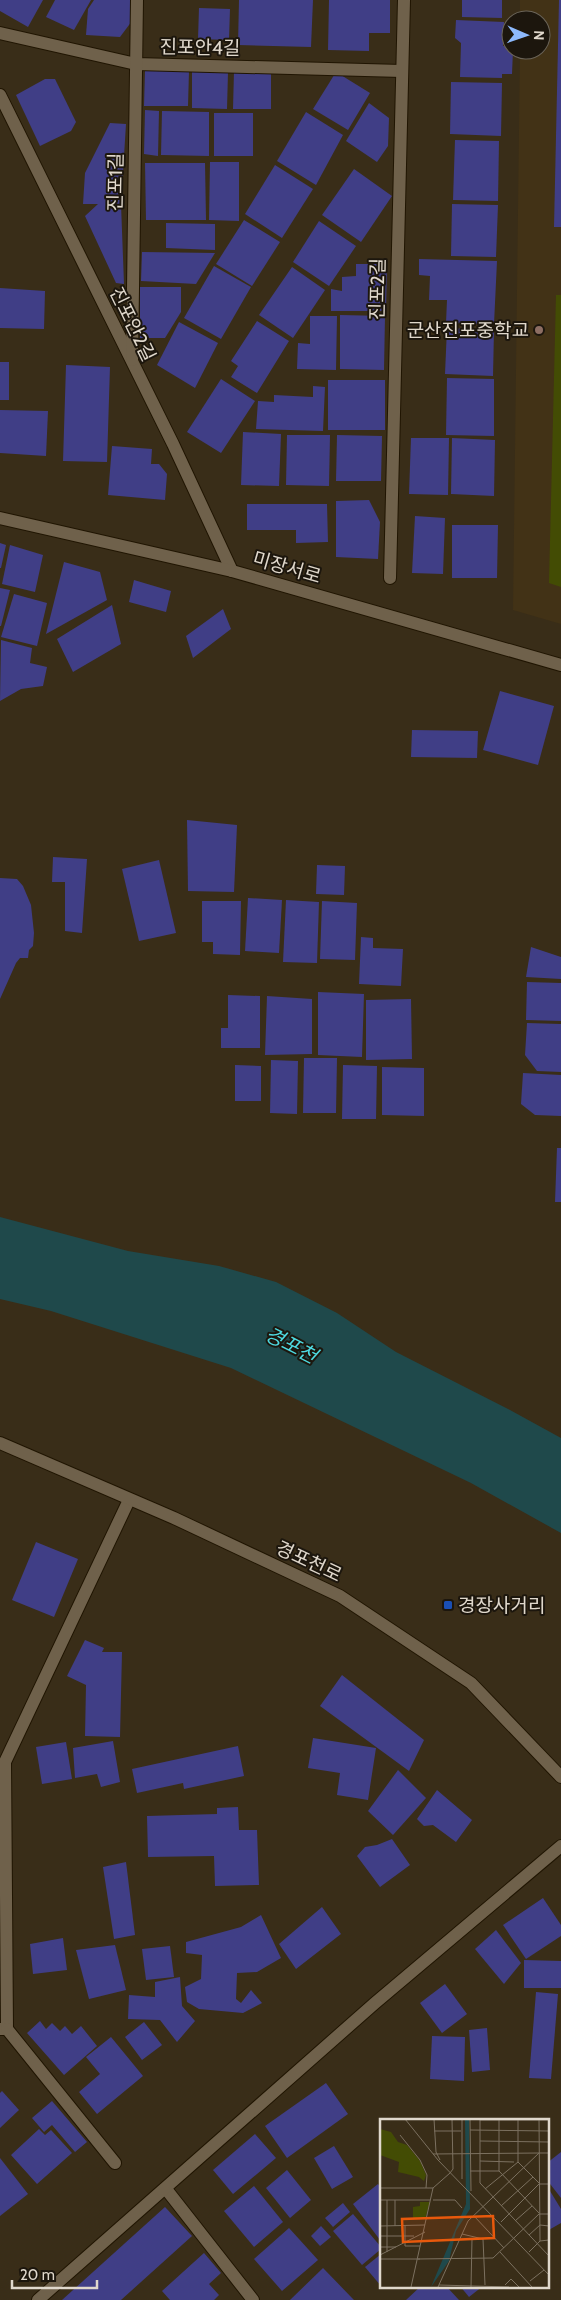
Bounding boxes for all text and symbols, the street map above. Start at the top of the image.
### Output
north arrow [501,10,551,60]
text: N [530,30,548,41]
street label: 진포안4길 [159,35,241,60]
street label: 진포1길 [103,152,128,212]
street label: 진포2길 [365,258,390,320]
street label: 진포안2길 [105,283,160,365]
place label: 군산진포중학교 [407,319,529,342]
marker: 군산진포중학교 [533,324,545,336]
street label: 미장서로 [250,547,324,588]
water label: 경포천 [261,1322,323,1369]
street label: 경포천로 [272,1536,345,1587]
place label: 경장사거리 [458,1594,545,1617]
marker: 경장사거리 [442,1599,454,1611]
inset map [380,2119,548,2288]
scale bar [12,2258,98,2290]
text: 20 m [20,2266,55,2284]

